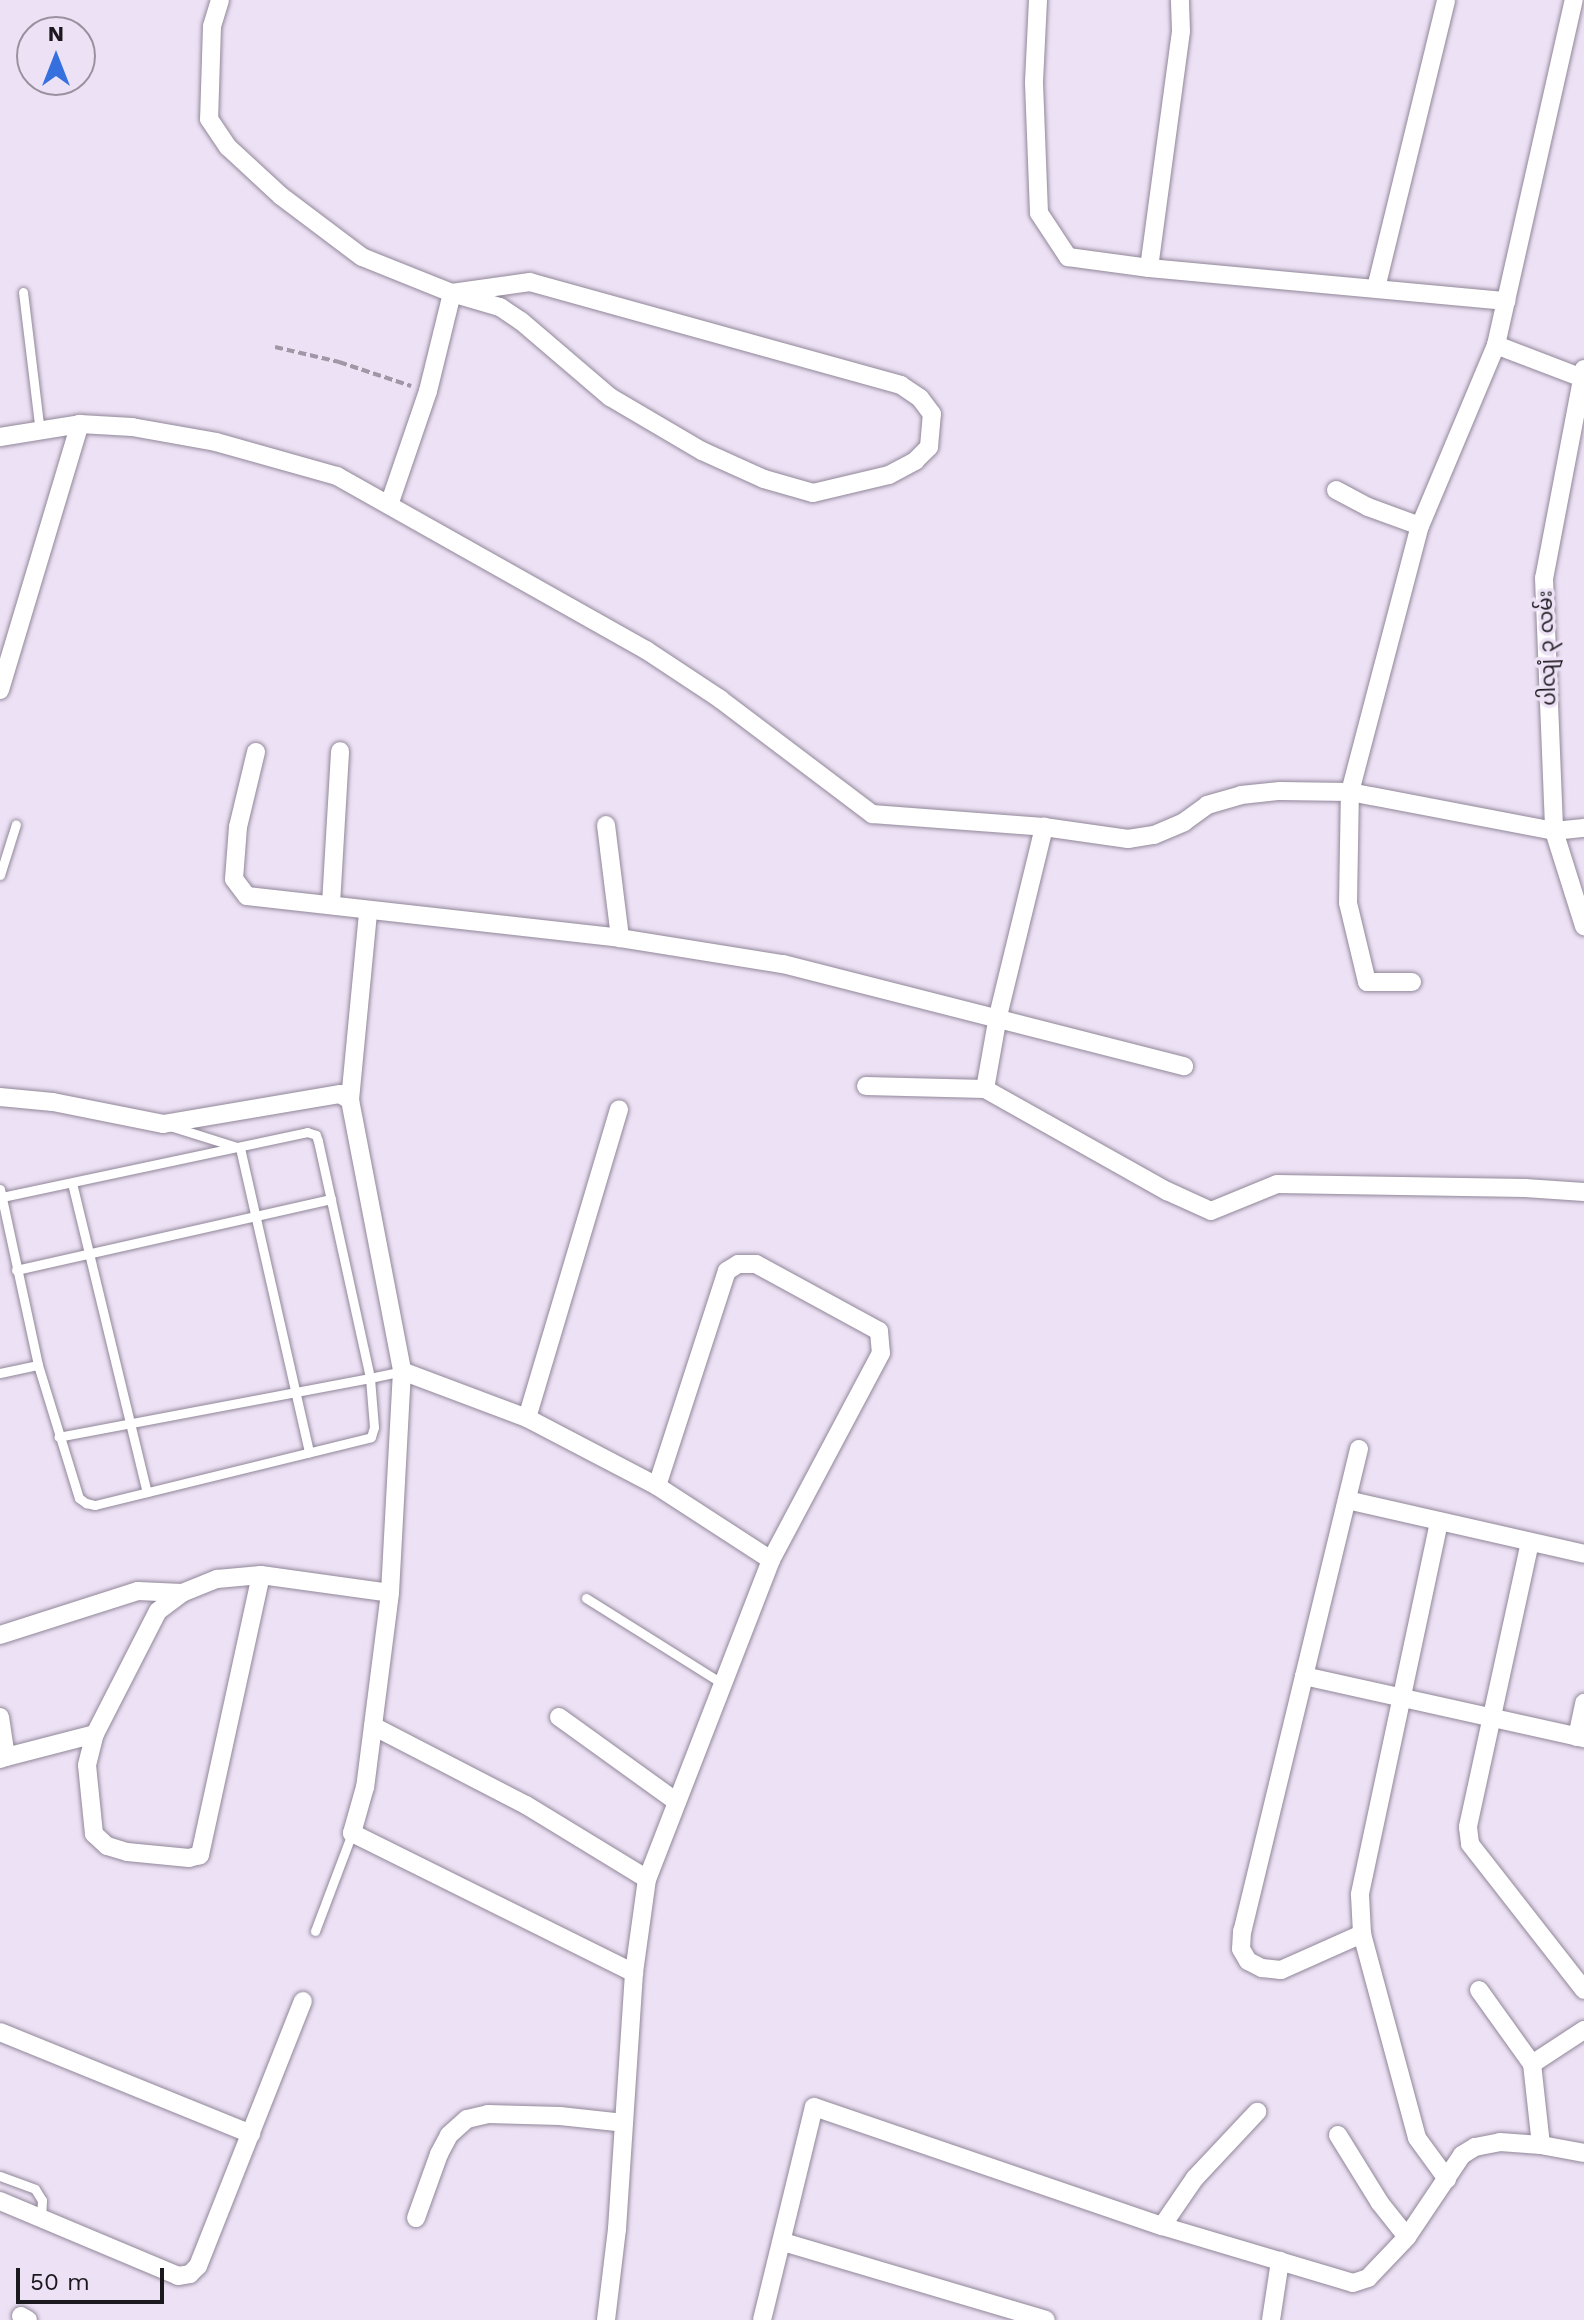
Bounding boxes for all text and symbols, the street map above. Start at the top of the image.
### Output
north arrow [16,16,96,96]
text: N [48,21,64,46]
street label: ပါလျံ ၃ လမ်း [1533,590,1561,706]
scale bar [20,2252,168,2302]
text: 50 m [30,2268,90,2296]

